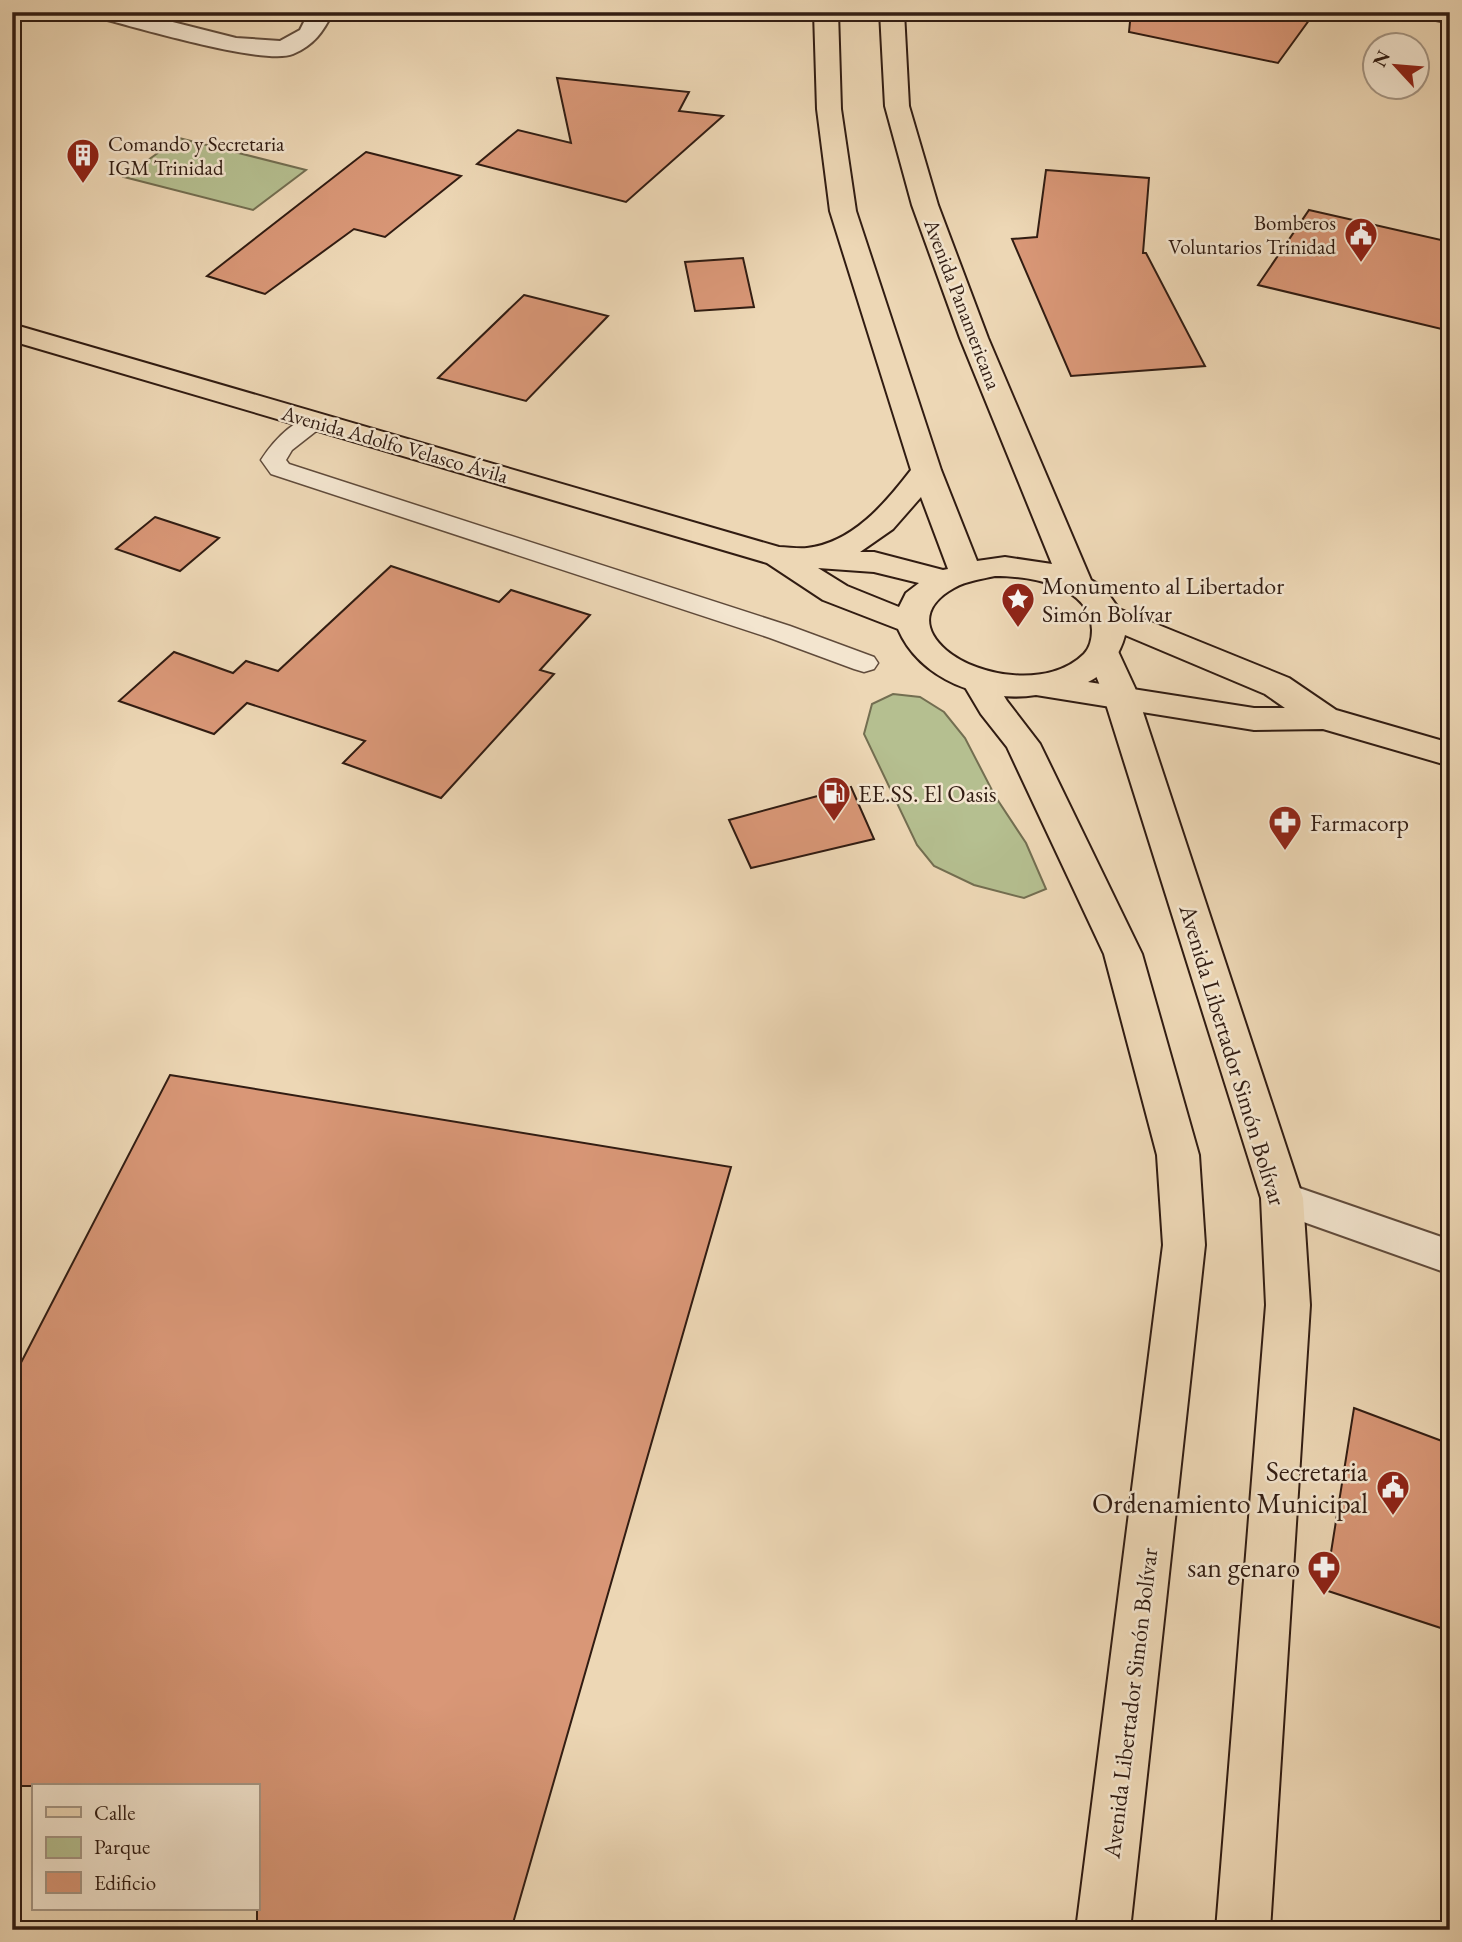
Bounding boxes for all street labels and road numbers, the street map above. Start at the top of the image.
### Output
street label: Avenida Panamericana [918,214,1008,394]
street label: Avenida Adolfo Velasco Ávila [278,398,512,489]
street label: Avenida Libertador Simón Bolívar [1172,900,1294,1209]
street label: Avenida Libertador Simón Bolívar [1095,1546,1164,1861]

